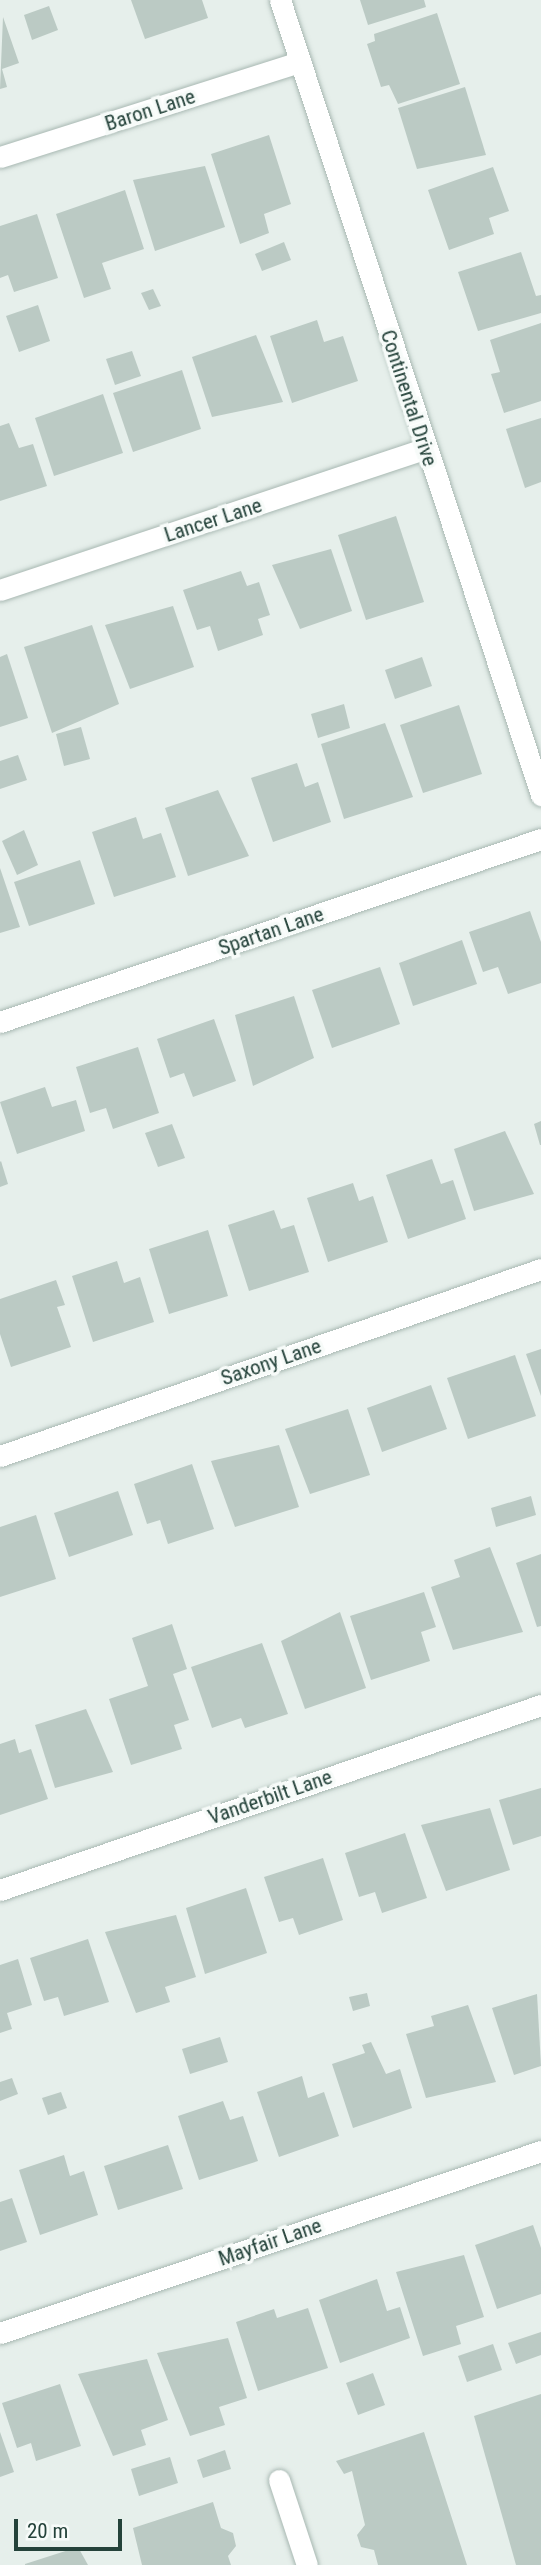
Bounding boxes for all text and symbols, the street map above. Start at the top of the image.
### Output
street label: Baron Lane [102,84,198,136]
street label: Continental Drive [375,327,443,469]
street label: Lancer Lane [161,492,265,548]
street label: Spartan Lane [215,901,327,961]
street label: Saxony Lane [218,1333,324,1391]
street label: Vanderbilt Lane [205,1764,335,1830]
street label: Mayfair Lane [215,2213,325,2271]
scale bar [18,2506,126,2550]
text: 20 m [27,2519,68,2543]

